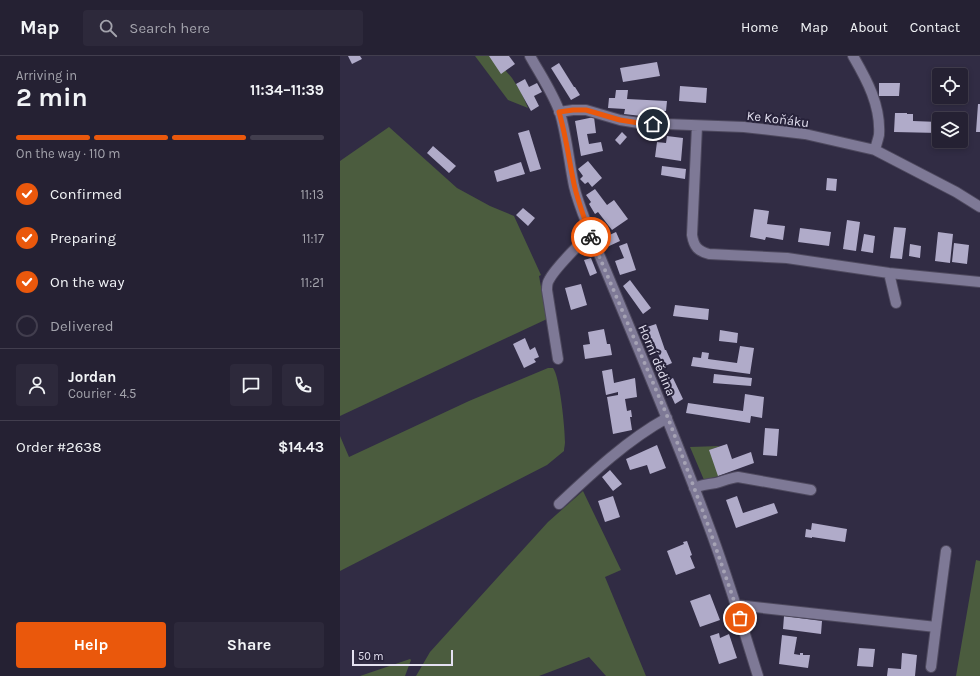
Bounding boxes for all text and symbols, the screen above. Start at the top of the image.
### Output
search box [83,10,363,46]
text: Map [20,17,59,39]
icon: search [97,17,119,39]
text: Search here [129,19,210,37]
text: Home [741,19,778,36]
text: Map [800,19,828,36]
text: About [850,19,888,36]
text: Contact [910,19,960,36]
text: Arriving in [16,68,77,83]
map controls [932,68,968,148]
button: locate [932,68,968,104]
text: 11:34–11:39 [250,81,324,99]
text: 2 min [16,82,88,113]
pin [636,107,670,141]
street label: Ke Koňáku [746,108,810,130]
button: layers [932,112,968,148]
icon: home [642,113,664,135]
text: On the way · 110 m [16,146,121,161]
icon: check [16,183,38,205]
text: Confirmed [50,185,122,203]
text: 11:13 [300,187,324,202]
courier [571,217,611,257]
icon: bike [580,226,602,248]
icon: check [16,227,38,249]
text: Preparing [50,229,116,247]
text: 11:17 [302,231,324,246]
icon: check [16,271,38,293]
text: On the way [50,273,124,291]
text: 11:21 [301,275,324,290]
text: Delivered [50,317,114,335]
street label: Horní dědina [635,322,679,398]
button: person [16,364,58,406]
button: chat [230,364,272,406]
button: phone [282,364,324,406]
text: Jordan [68,368,116,386]
text: Courier · 4.5 [68,386,136,401]
text: Order #2638 [16,438,101,456]
text: $14.43 [278,438,324,456]
pin [723,601,757,635]
icon: bag [729,607,751,629]
button: Help [16,622,166,668]
button: Share [174,622,324,668]
scale bar [352,648,453,667]
text: 50 m [358,650,384,663]

